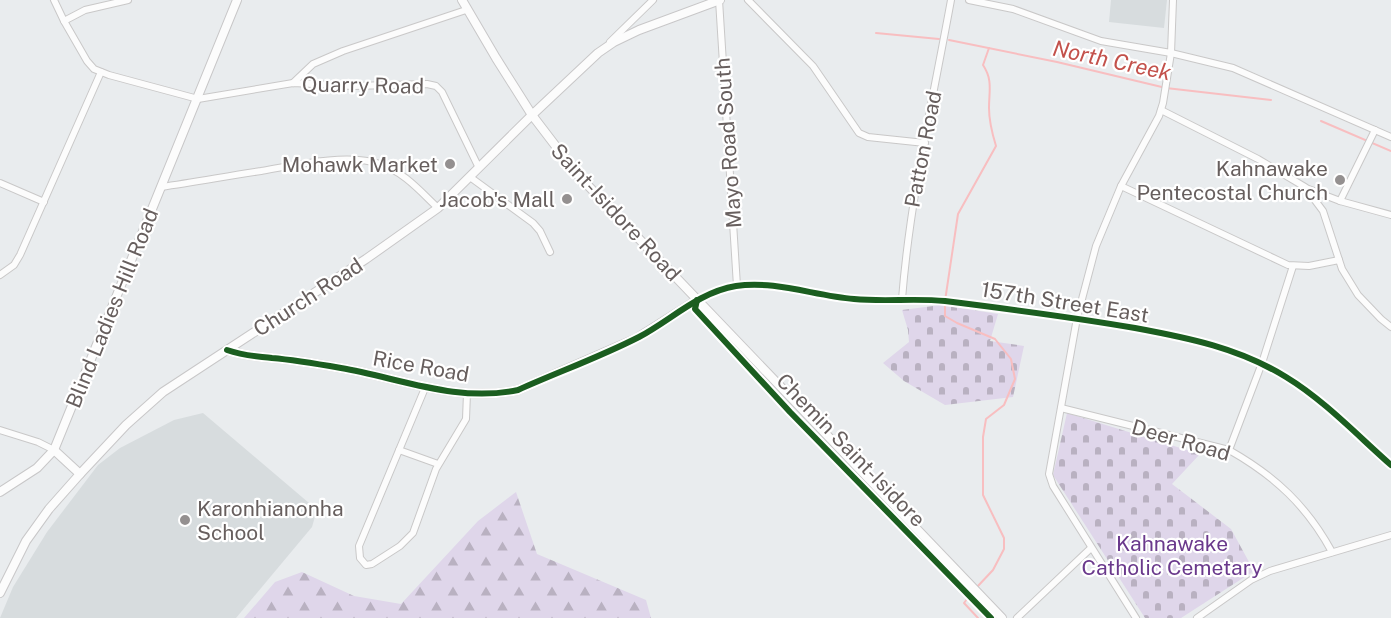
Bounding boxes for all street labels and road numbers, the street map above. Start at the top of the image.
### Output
street label: Mayo Road South [710,57,746,229]
street label: Quarry Road [302,71,424,99]
street label: Patton Road [899,89,947,209]
street label: Saint-Isidore Road [546,138,686,286]
street label: Blind Ladies Hill Road [61,205,163,411]
street label: Church Road [249,252,367,342]
street label: 157th Street East [979,276,1151,328]
street label: Rice Road [371,345,471,387]
street label: Chemin Saint-Isidore [771,368,931,532]
street label: Deer Road [1129,414,1233,466]

